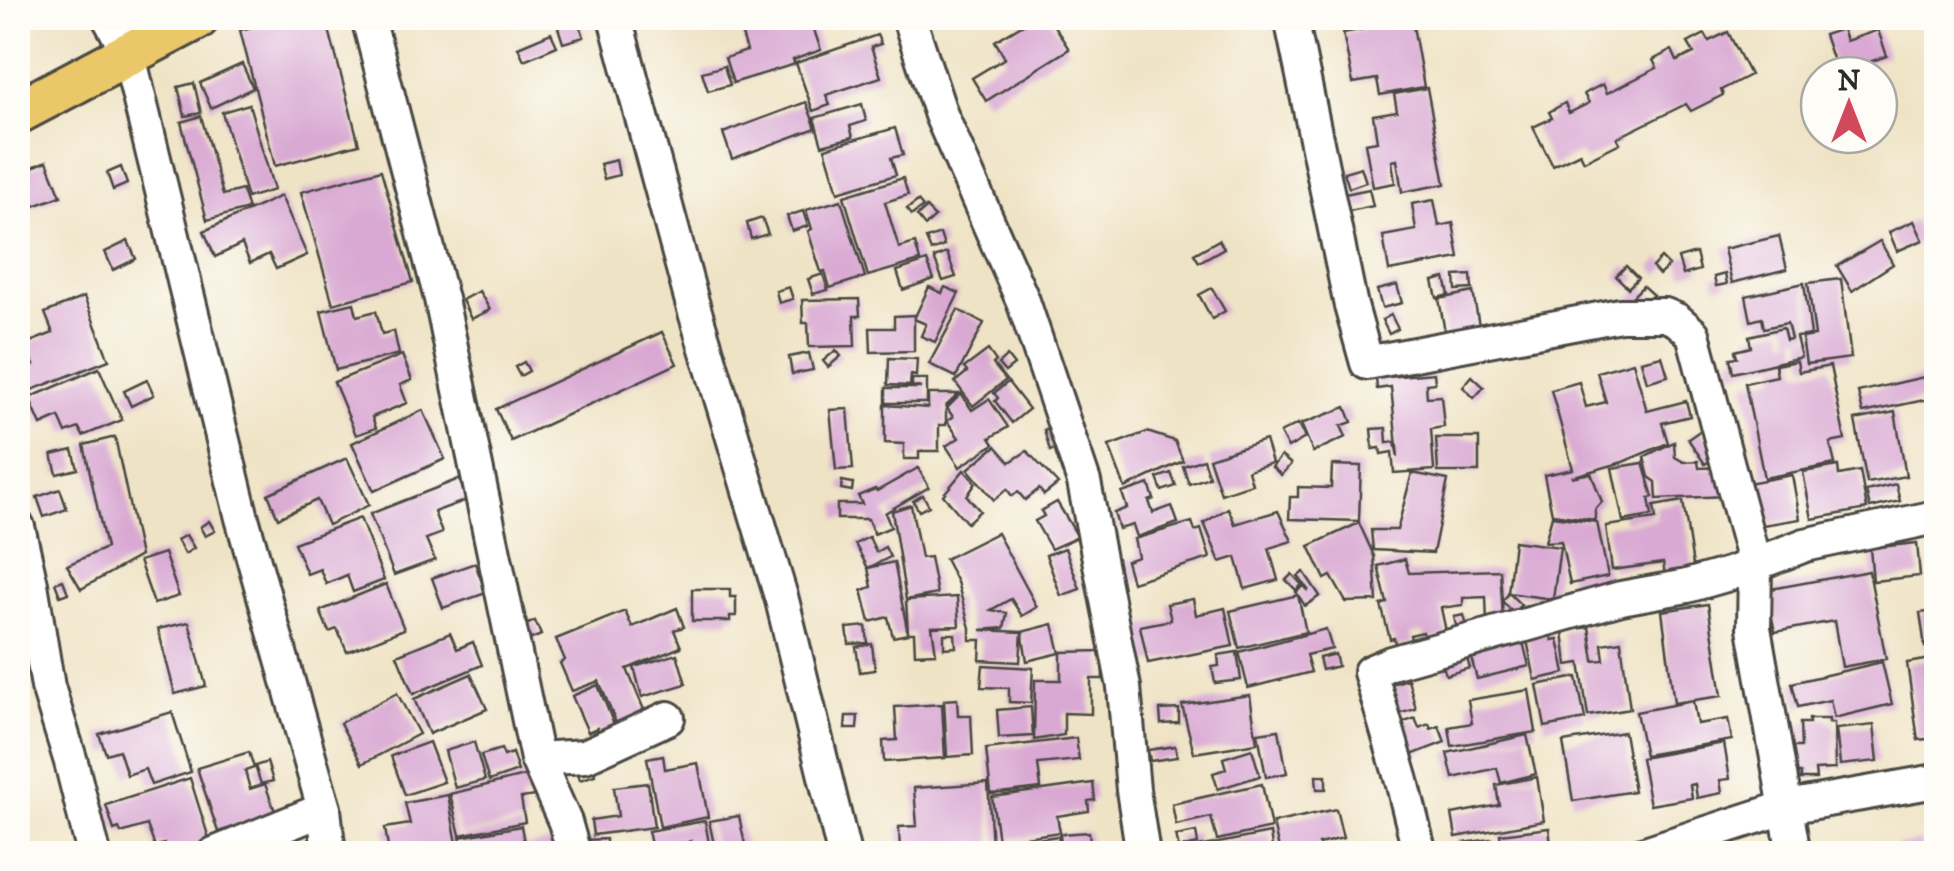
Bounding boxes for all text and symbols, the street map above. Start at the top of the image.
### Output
north arrow [1799,55,1899,155]
text: N [1838,64,1861,99]

